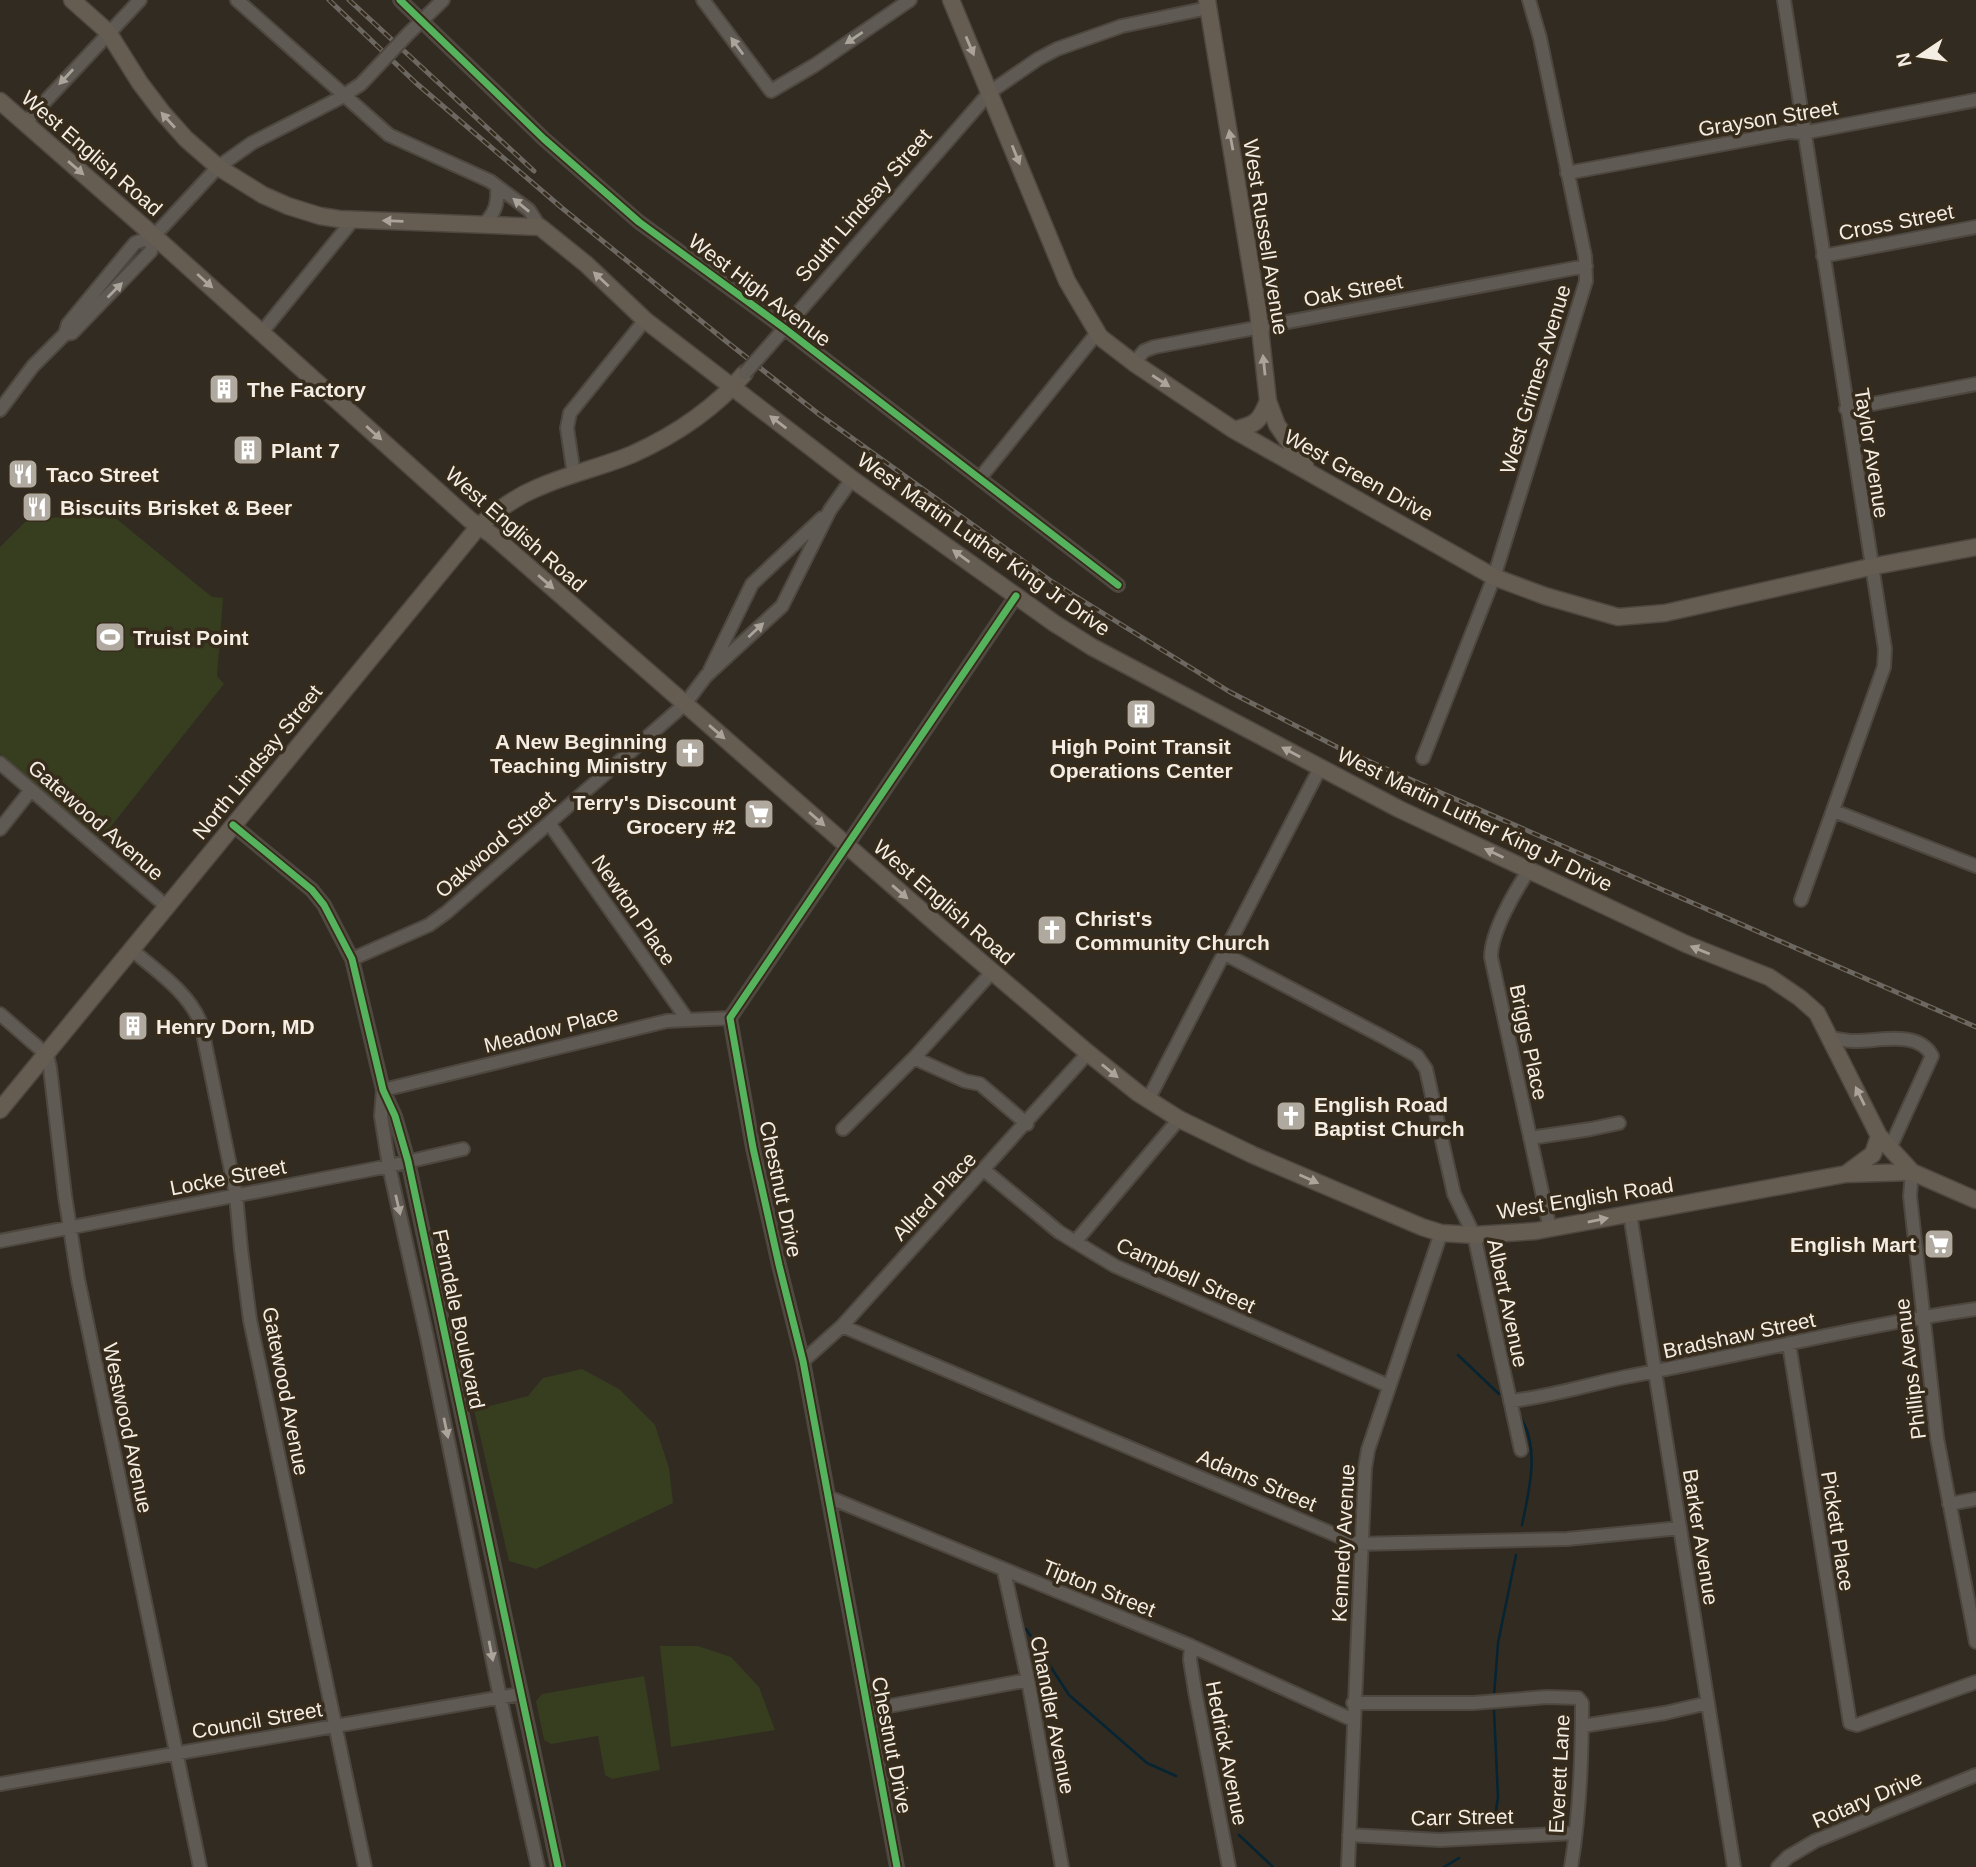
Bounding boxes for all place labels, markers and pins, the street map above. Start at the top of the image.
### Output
building icon: The Factory [207,372,241,406]
place label: The Factory [247,378,366,401]
building icon: Plant 7 [231,433,265,467]
place label: Plant 7 [271,439,340,462]
restaurant icon: Taco Street [6,457,40,491]
place label: Taco Street [46,463,159,486]
restaurant icon: Biscuits Brisket & Beer [20,490,54,524]
place label: Biscuits Brisket & Beer [60,496,292,519]
sports icon: Truist Point [93,620,127,654]
place label: Truist Point [133,626,249,649]
building icon: High Point Transit Operations Center [1124,697,1158,731]
place label: A New Beginning Teaching Ministry [490,730,667,777]
place label: High Point Transit Operations Center [1049,735,1233,782]
church icon: A New Beginning Teaching Ministry [673,736,707,770]
place label: Terry's Discount Grocery #2 [573,791,736,838]
supermarket icon: Terry's Discount Grocery #2 [742,797,776,831]
place label: Christ's Community Church [1075,907,1270,954]
church icon: Christ's Community Church [1035,913,1069,947]
building icon: Henry Dorn, MD [116,1009,150,1043]
place label: Henry Dorn, MD [156,1015,315,1038]
place label: English Road Baptist Church [1314,1093,1465,1140]
church icon: English Road Baptist Church [1274,1099,1308,1133]
supermarket icon: English Mart [1922,1227,1956,1261]
place label: English Mart [1790,1233,1916,1256]

